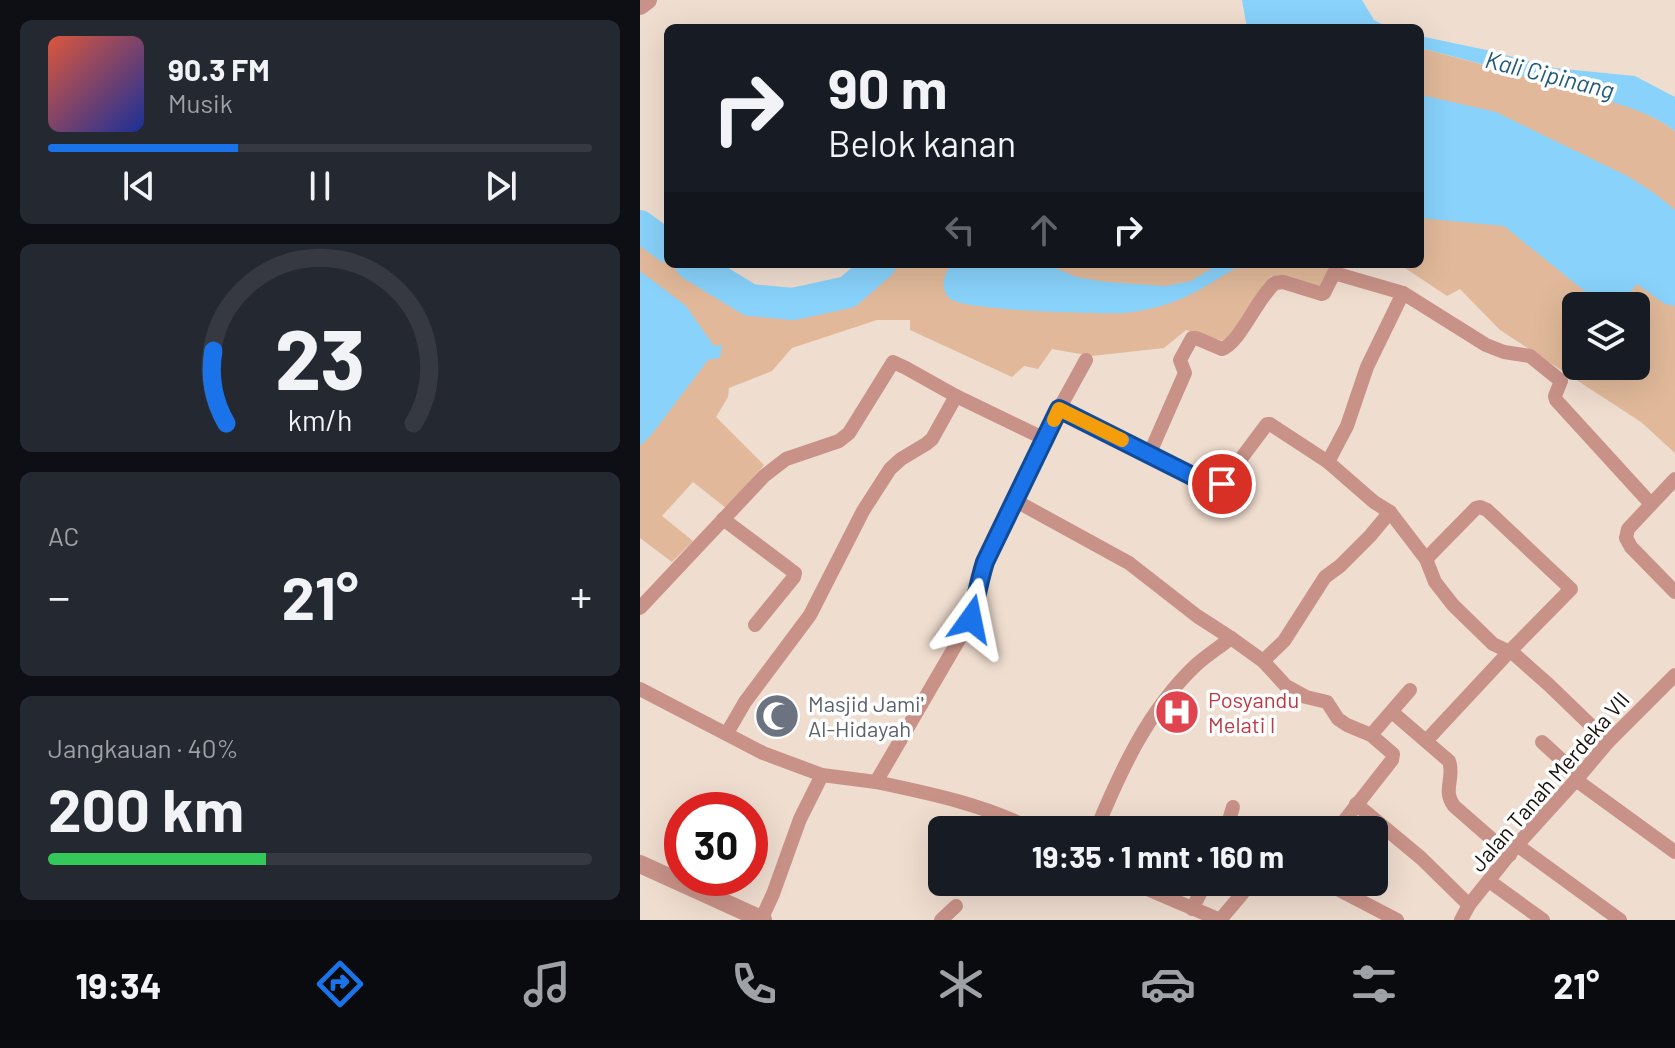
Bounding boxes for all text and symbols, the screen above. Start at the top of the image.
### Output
water label: Kali Cipinang [1483,44,1617,104]
text: 90.3 FM [168,51,270,87]
text: 90 m [828,53,948,120]
icon: right [696,56,800,160]
text: Musik [168,87,233,118]
text: Belok kanan [828,121,1016,164]
icon: previous [117,164,161,208]
icon: pause [298,164,342,208]
icon: next [479,164,523,208]
icon: left [938,208,982,252]
icon: ahead [1022,208,1066,252]
icon: right [1106,208,1150,252]
map controls [1562,292,1650,380]
button: layers [1562,292,1650,380]
text: 23 [275,307,365,407]
text: km/h [288,402,352,437]
pin [1188,450,1256,518]
icon: arrive [1200,462,1244,506]
text: AC [48,520,79,551]
text: 21° [281,560,359,632]
text: − [48,569,70,622]
text: + [570,569,592,622]
position arrow [929,577,1013,661]
place label: Posyandu Melati I [1208,686,1299,737]
street label: Jalan Tanah Merdeka VII [1464,686,1634,876]
hospital icon: Posyandu Melati I [1153,688,1201,736]
place label: Masjid Jami' Al-Hidayah [808,690,924,741]
mosque icon: Masjid Jami' Al-Hidayah [753,692,801,740]
text: Jangkauan · 40% [48,732,238,763]
text: 200 km [48,772,244,844]
speed limit sign: 30 [664,792,768,896]
text: 19:35 · 1 mnt · 160 m [1032,838,1284,874]
icon: directions [312,956,368,1012]
icon: music [519,956,575,1012]
icon: phone [726,956,782,1012]
icon: climate [933,956,989,1012]
icon: car [1140,956,1196,1012]
icon: filters [1346,956,1402,1012]
text: 19:34 [75,963,162,1006]
text: 21° [1553,963,1600,1006]

